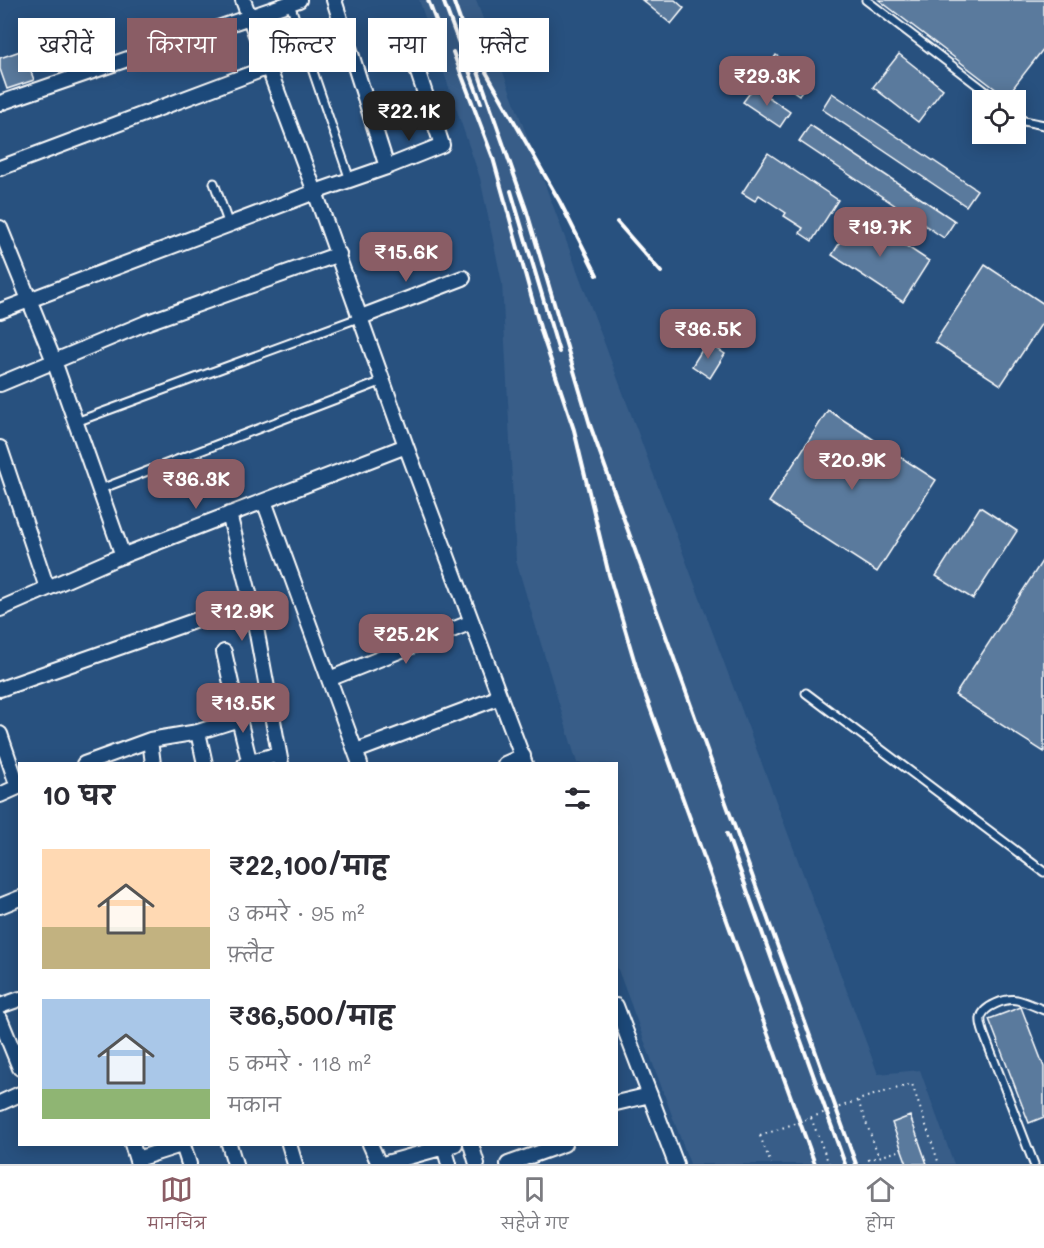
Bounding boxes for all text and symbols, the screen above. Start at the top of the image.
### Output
chip: खरीदें [18,18,115,72]
chip: किराया [127,18,237,72]
chip: फ़िल्टर [249,18,356,72]
chip: नया [368,18,447,72]
chip: फ़्लैट [459,18,549,72]
pin: ₹29.3K [718,56,816,107]
text: ₹29.3K [733,62,801,88]
map controls [972,90,1026,144]
button: locate [972,90,1026,144]
pin: ₹22.1K [360,91,458,142]
text: ₹22.1K [377,97,441,123]
pin: ₹19.7K [831,207,929,258]
text: ₹19.7K [848,213,912,239]
pin: ₹15.6K [357,232,455,283]
text: ₹15.6K [373,238,439,264]
pin: ₹36.5K [659,309,757,360]
text: ₹36.5K [674,315,742,341]
pin: ₹20.9K [803,440,901,491]
text: ₹20.9K [818,446,886,472]
pin: ₹36.3K [147,459,245,510]
text: ₹36.3K [162,465,230,491]
pin: ₹12.9K [193,591,291,642]
text: ₹12.9K [210,597,274,623]
pin: ₹25.2K [357,614,455,665]
text: ₹25.2K [373,620,439,646]
pin: ₹13.5K [194,683,292,734]
text: ₹13.5K [210,689,276,715]
text: 10 घर [42,778,114,812]
icon: filters [561,782,594,815]
text: ₹22,100/माह [228,848,388,882]
icon: home [90,873,162,945]
text: 3 कमरे · 95 m² [228,900,365,926]
text: फ़्लैट [228,941,274,967]
text: ₹36,500/माह [228,998,394,1032]
icon: home [90,1023,162,1095]
text: 5 कमरे · 118 m² [228,1050,371,1076]
text: मकान [228,1091,281,1117]
tab: मानचित्र [147,1173,206,1241]
tab: सहेजे गए [501,1173,569,1241]
tab: होम [864,1173,897,1241]

